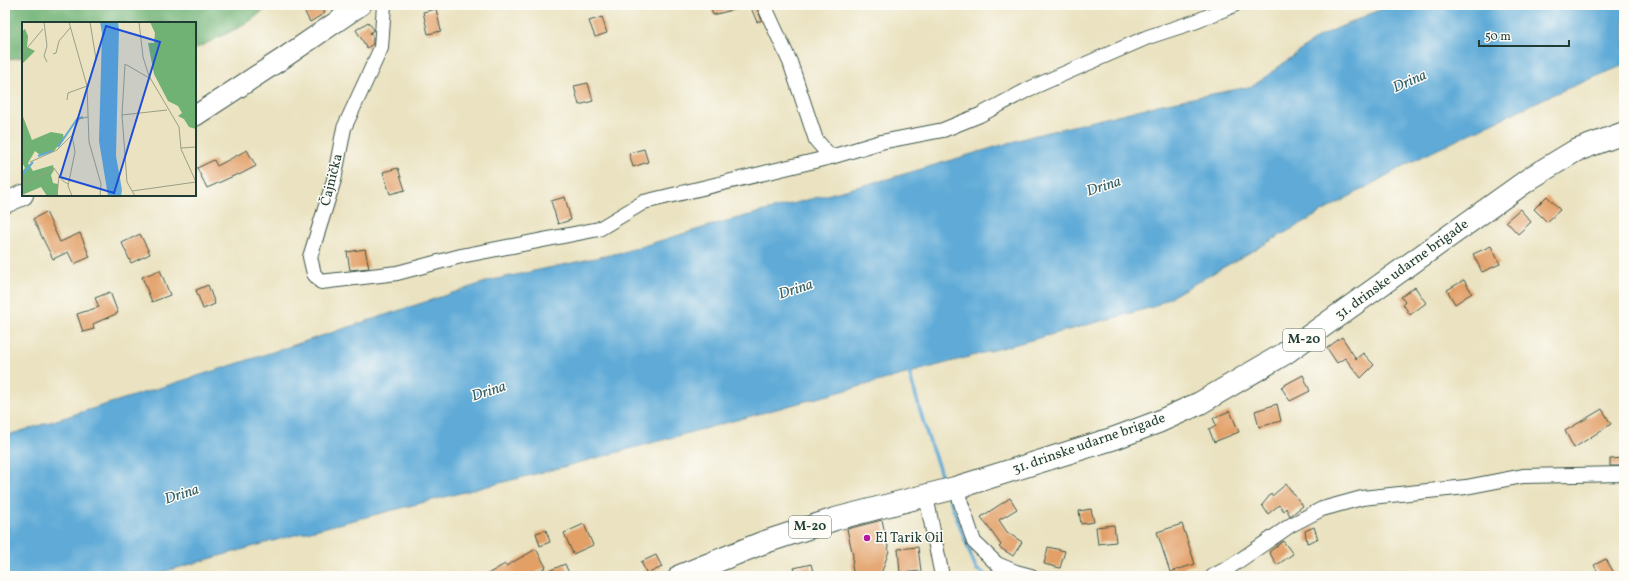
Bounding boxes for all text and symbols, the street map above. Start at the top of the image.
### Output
inset map [22,22,196,196]
scale bar [1479,22,1569,48]
text: 50 m [1485,29,1511,45]
water label: Drina [1390,65,1430,99]
street label: Čajnička [316,152,348,208]
water label: Drina [1084,172,1124,202]
street label: 31. drinske udarne brigade [1331,215,1473,325]
water label: Drina [776,275,816,305]
road number: M-20 [1283,329,1325,351]
water label: Drina [469,377,509,407]
street label: 31. drinske udarne brigade [1010,409,1168,479]
water label: Drina [162,480,202,510]
road number: M-20 [789,516,831,538]
place label: El Tarik Oil [875,529,943,548]
marker: El Tarik Oil [862,533,872,543]

